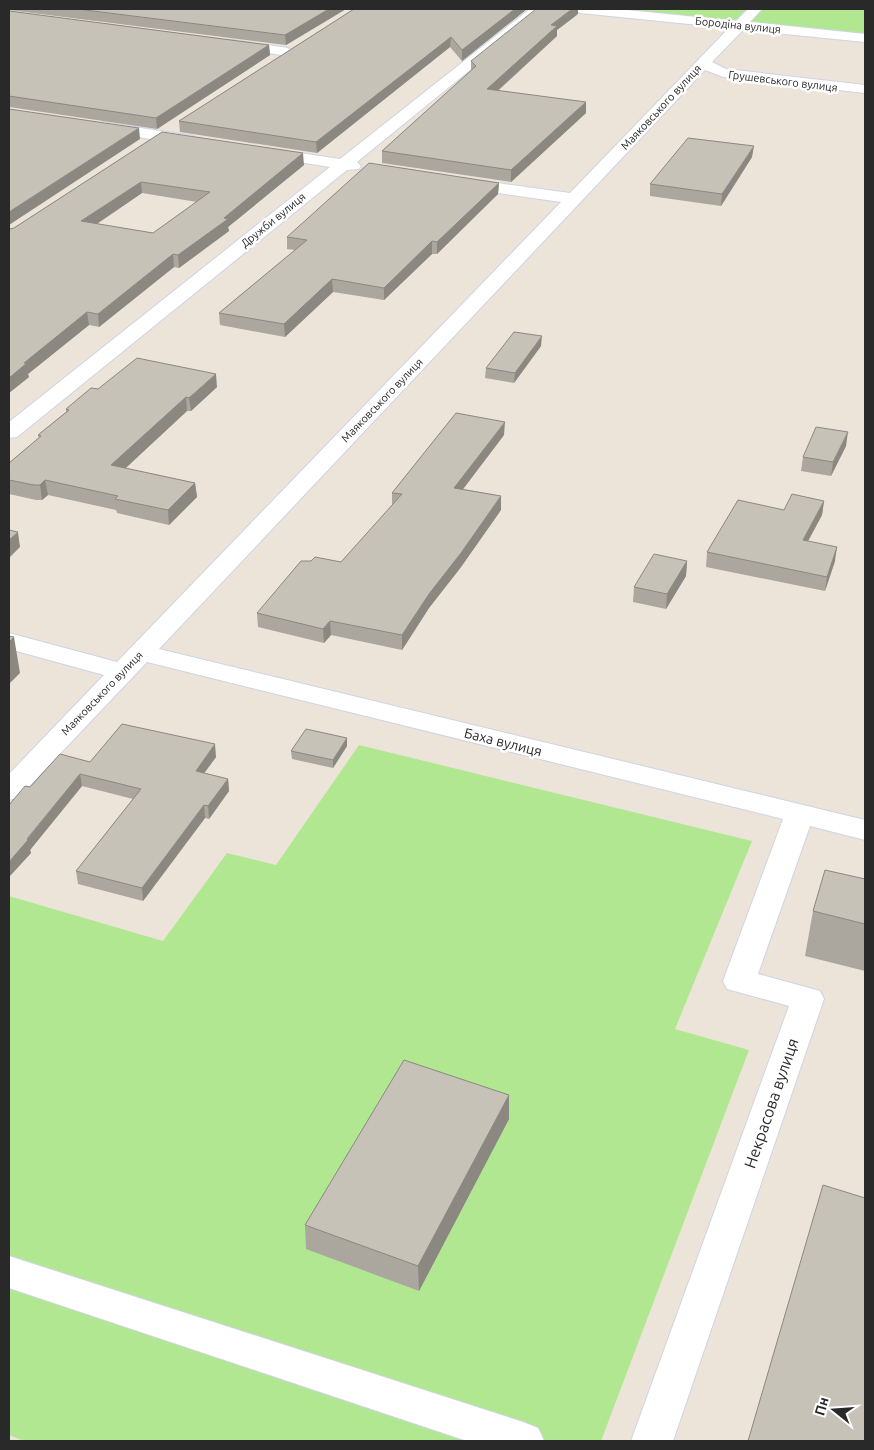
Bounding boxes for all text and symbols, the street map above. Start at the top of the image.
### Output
street label: Бородіна вулиця [694,15,782,35]
street label: Маяковського вулиця [619,62,703,152]
street label: Грушевського вулиця [728,68,838,94]
street label: Дружби вулиця [238,190,308,250]
street label: Маяковського вулиця [339,356,425,444]
street label: Маяковського вулиця [59,649,145,737]
street label: Баха вулиця [462,725,544,759]
street label: Некрасова вулиця [740,1036,802,1170]
north arrow [809,1385,859,1435]
text: Пн [811,1395,832,1417]

